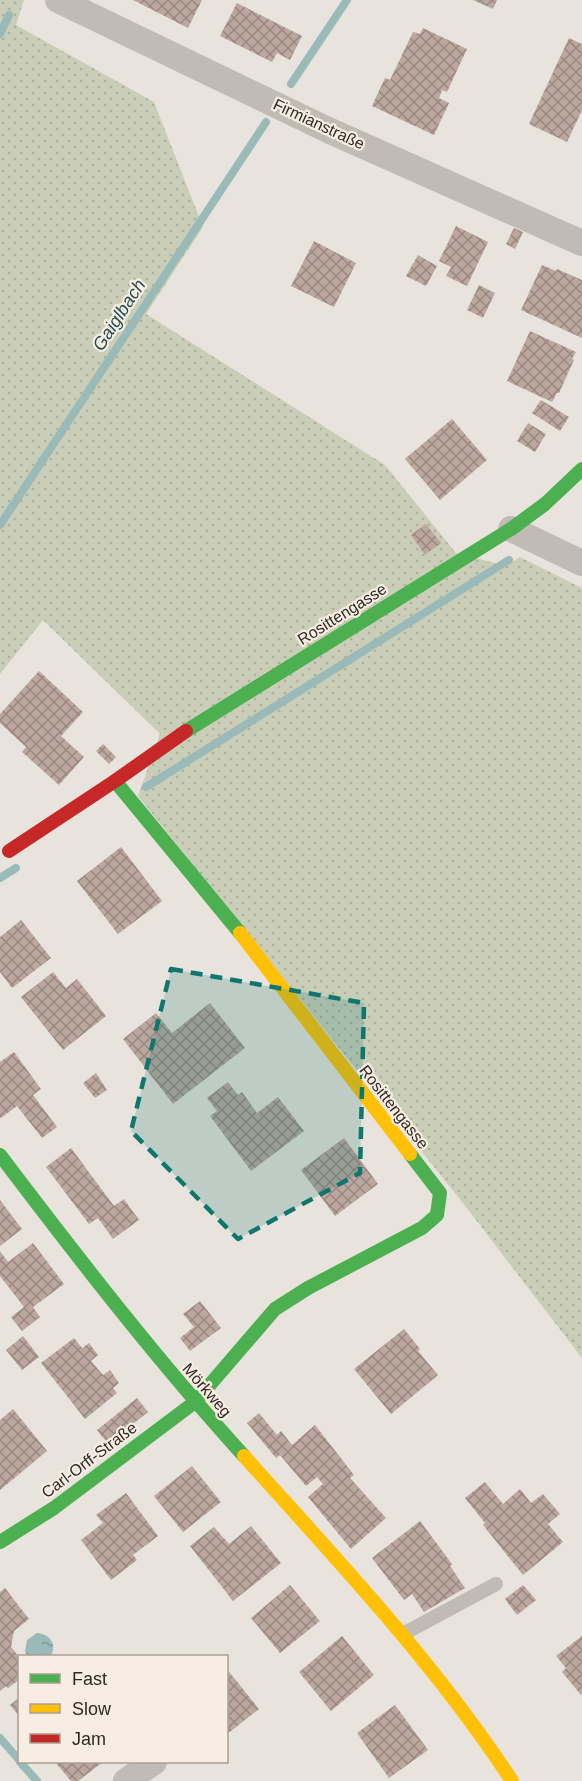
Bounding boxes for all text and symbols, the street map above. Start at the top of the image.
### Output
street label: Firmianstraße [271,95,367,153]
water label: Gaiglbach [89,276,149,354]
street label: Rosittengasse [295,580,390,648]
street label: Rosittengasse [356,1062,432,1152]
street label: Mörkweg [179,1360,235,1420]
street label: Carl-Orff-Straße [38,1419,140,1501]
legend [18,1655,228,1763]
text: Fast [72,1669,107,1689]
text: Slow [72,1699,112,1719]
text: Jam [72,1729,106,1749]

